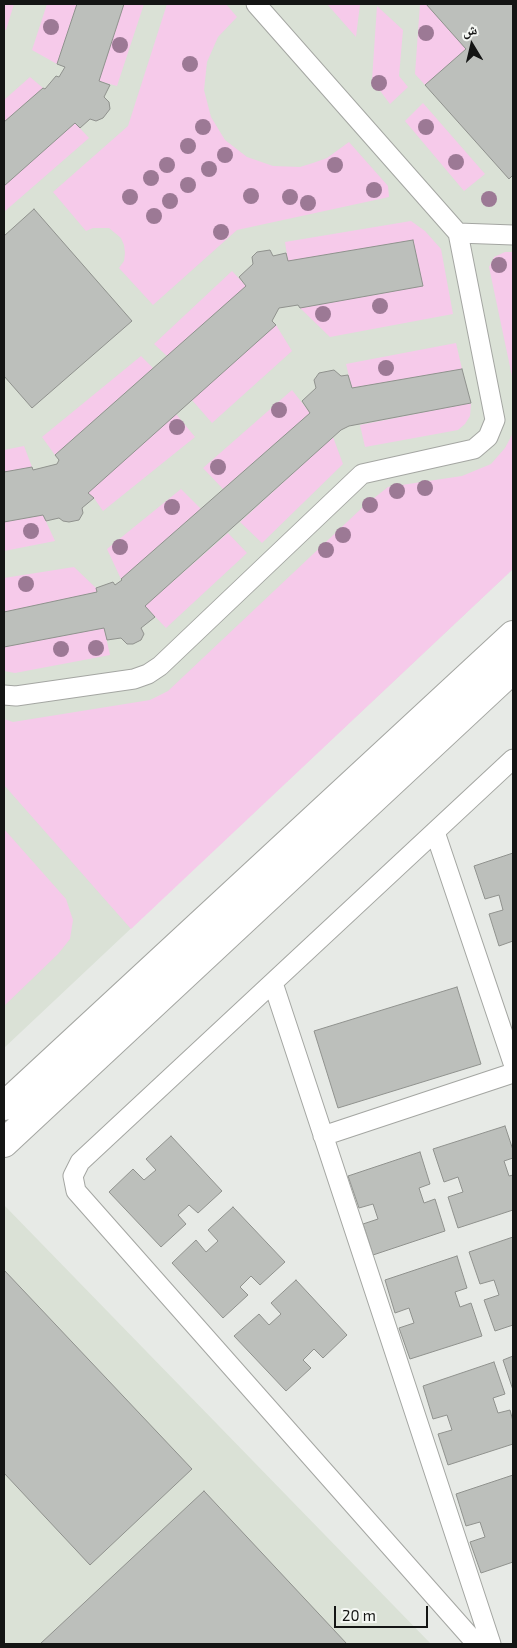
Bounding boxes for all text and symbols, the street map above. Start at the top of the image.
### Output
north arrow [447,20,497,70]
text: ش [461,20,478,39]
scale bar [337,1596,431,1628]
text: 20 m [342,1606,376,1624]

